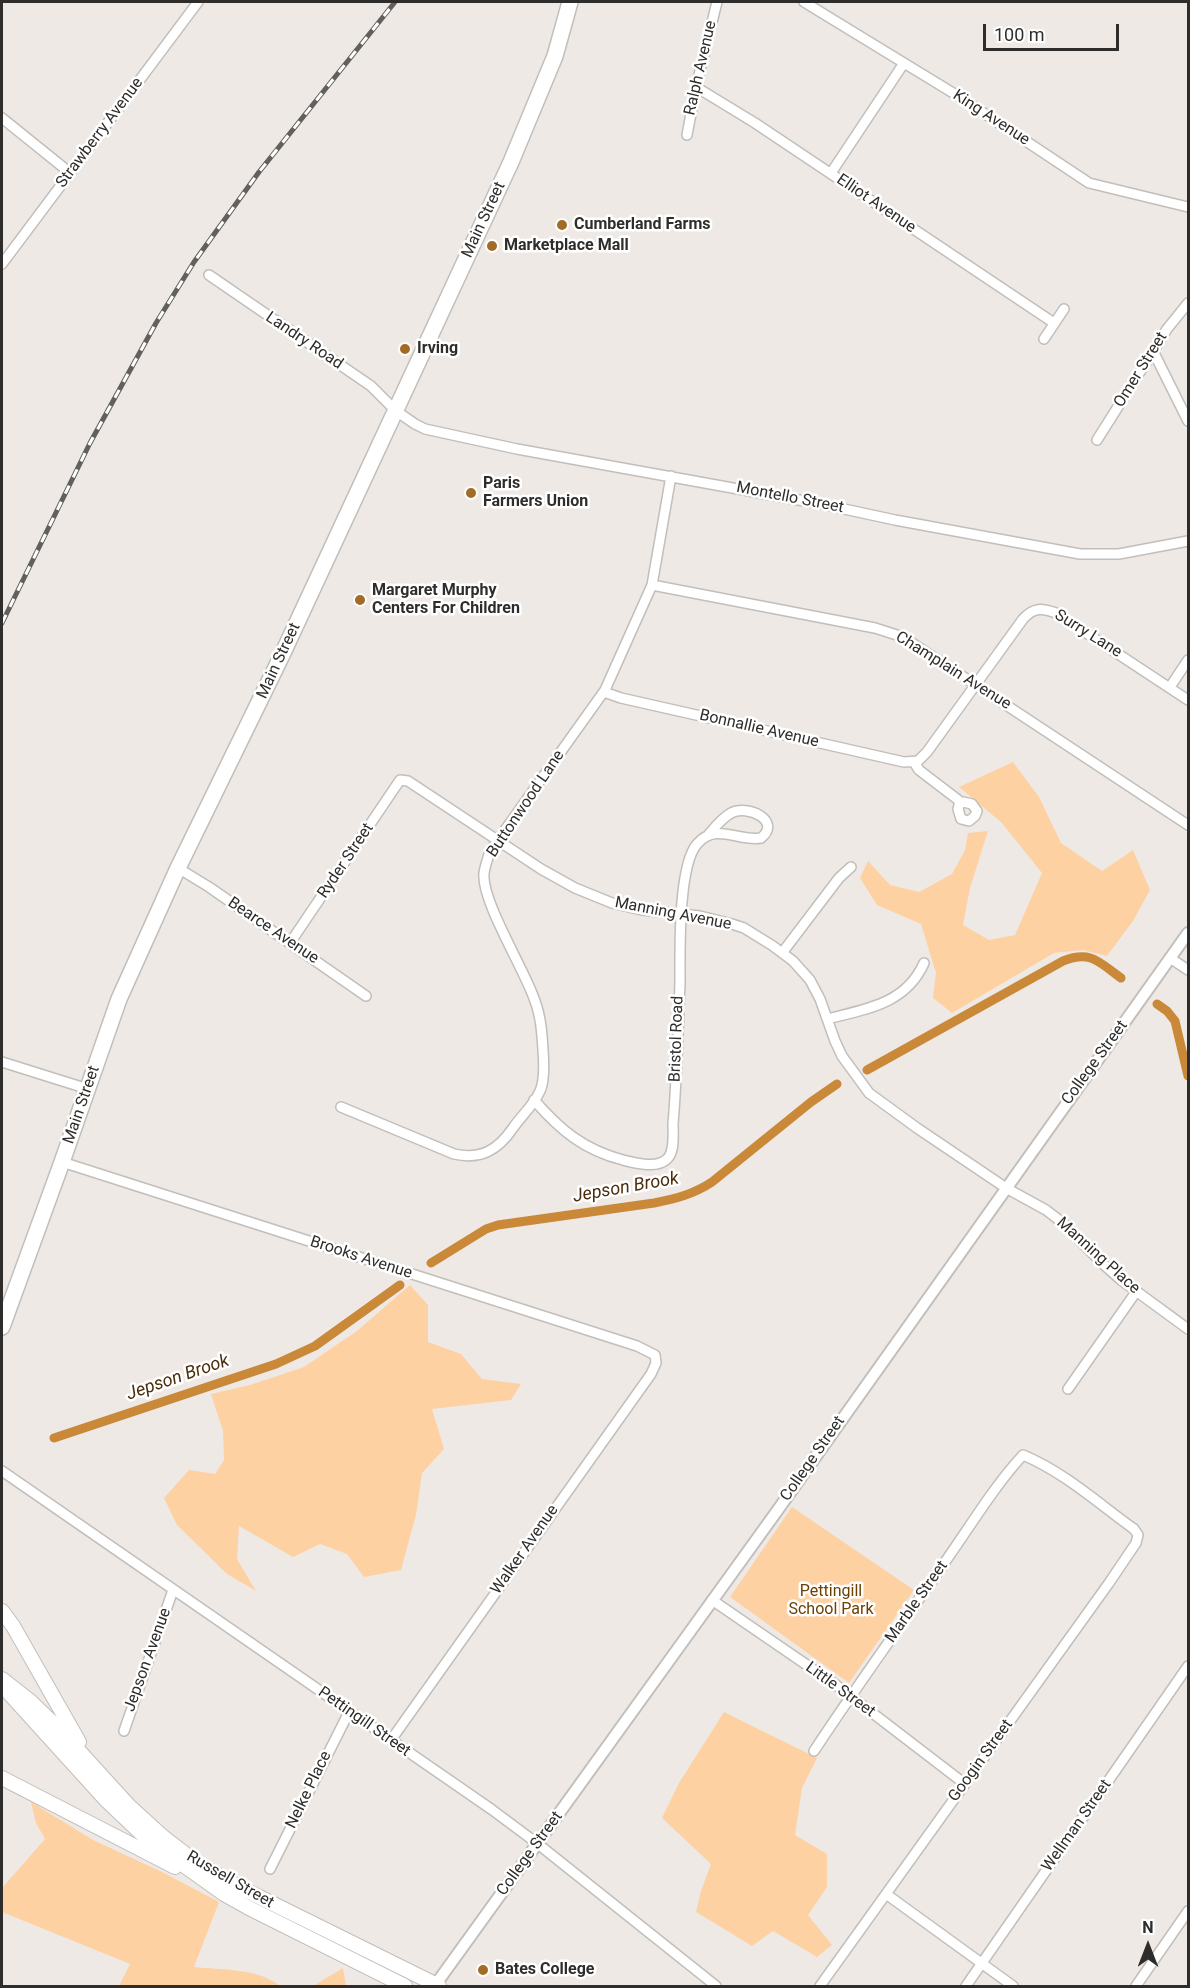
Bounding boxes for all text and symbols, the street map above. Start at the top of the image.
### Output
scale bar [986,12,1122,50]
street label: Ralph Avenue [681,19,721,117]
text: 100 m [994,24,1045,45]
street label: Strawberry Avenue [52,74,148,192]
street label: King Avenue [949,86,1033,150]
street label: Elliot Avenue [833,170,919,238]
street label: Main Street [458,179,510,261]
place label: Cumberland Farms [574,215,711,235]
marker: Cumberland Farms [555,218,569,232]
place label: Marketplace Mall [504,236,629,256]
marker: Marketplace Mall [485,239,499,253]
street label: Landry Road [262,308,346,374]
street label: Omer Street [1110,329,1172,411]
place label: Irving [417,339,458,359]
marker: Irving [398,342,412,356]
place label: Paris Farmers Union [483,474,588,512]
street label: Montello Street [735,478,845,518]
marker: Paris Farmers Union [464,486,478,500]
place label: Margaret Murphy Centers For Children [372,581,520,619]
marker: Margaret Murphy Centers For Children [353,593,367,607]
street label: Surry Lane [1051,606,1125,662]
street label: Main Street [253,620,305,702]
street label: Champlain Avenue [892,628,1014,714]
street label: Bonnallie Avenue [697,706,821,752]
street label: Buttonwood Lane [483,747,569,861]
street label: Ryder Street [314,820,378,902]
street label: Manning Avenue [613,893,733,935]
street label: Bearce Avenue [224,894,322,968]
street label: Bristol Road [666,996,688,1082]
street label: College Street [1058,1017,1132,1109]
street label: Main Street [60,1063,104,1147]
water label: Jepson Brook [571,1168,681,1208]
street label: Manning Place [1052,1214,1144,1298]
street label: Brooks Avenue [308,1232,414,1284]
water label: Jepson Brook [124,1350,232,1406]
street label: College Street [777,1413,849,1505]
street label: Walker Avenue [487,1502,563,1598]
street label: Marble Street [882,1557,952,1647]
park label: Pettingill School Park [788,1582,874,1620]
street label: Jepson Avenue [120,1606,176,1714]
street label: Little Street [801,1658,879,1722]
street label: Pettingill Street [314,1683,414,1761]
street label: Googin Street [945,1716,1017,1806]
street label: Nelke Place [282,1748,336,1832]
street label: Wellman Street [1038,1776,1116,1876]
street label: College Street [493,1808,567,1900]
street label: Russell Street [183,1847,277,1913]
north arrow [1118,1916,1178,1976]
text: N [1142,1918,1154,1937]
place label: Bates College [495,1960,594,1980]
marker: Bates College [476,1963,490,1977]

